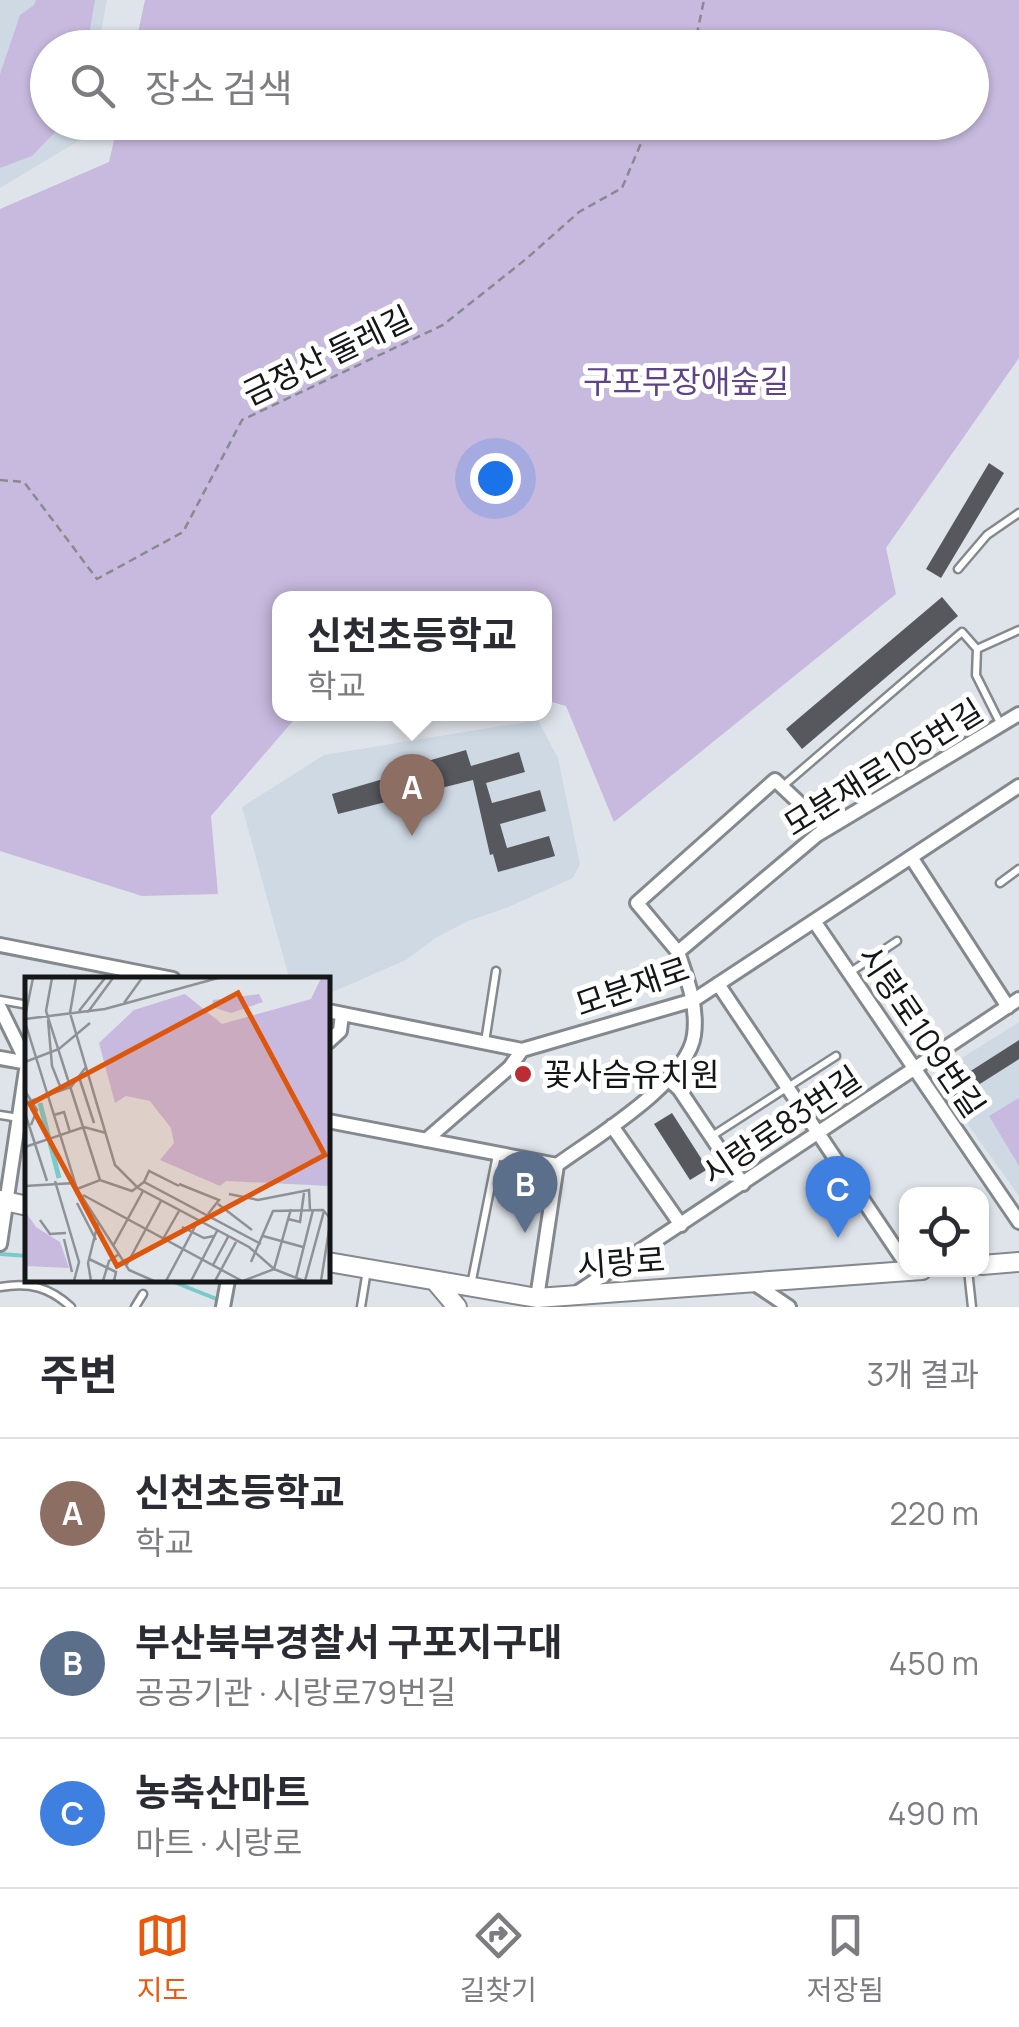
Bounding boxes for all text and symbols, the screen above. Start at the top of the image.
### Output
search box [30,30,989,140]
icon: search [65,58,120,113]
text: 장소 검색 [145,61,292,113]
street label: 금정산 둘레길 [235,295,419,415]
park label: 구포무장애숲길 [583,359,789,403]
your location [470,453,521,504]
popup [272,591,552,721]
text: 신천초등학교 [307,608,517,660]
text: 학교 [307,663,366,707]
street label: 모분재로105번길 [775,688,991,846]
pin: A [380,754,444,836]
street label: 시랑로109번길 [848,936,996,1126]
street label: 모분재로 [569,946,695,1026]
inset map [25,977,330,1282]
place label: 꽃사슴유치원 [543,1052,720,1096]
street label: 시랑로83번길 [693,1055,869,1195]
marker: 꽃사슴유치원 [512,1063,534,1085]
pin: B [492,1150,558,1233]
pin: C [806,1156,870,1238]
map controls [899,1187,989,1277]
button: locate [899,1187,989,1277]
street label: 시랑로 [575,1237,667,1287]
text: 주변 [40,1345,117,1403]
text: 3개 결과 [867,1352,979,1396]
text: 신천초등학교 [135,1465,345,1517]
text: A [62,1491,83,1535]
text: 220 m [889,1491,979,1535]
text: 학교 [135,1520,194,1564]
text: 부산북부경찰서 구포지구대 [135,1615,562,1667]
text: B [62,1641,83,1685]
text: 450 m [889,1641,979,1685]
text: 공공기관 · 시랑로79번길 [135,1670,456,1714]
text: 농축산마트 [135,1765,310,1817]
text: C [61,1791,84,1835]
text: 490 m [888,1791,979,1835]
text: 마트 · 시랑로 [135,1820,302,1864]
tab: 지도 [135,1908,190,2008]
tab: 길찾기 [460,1908,537,2008]
tab: 저장됨 [807,1908,884,2008]

